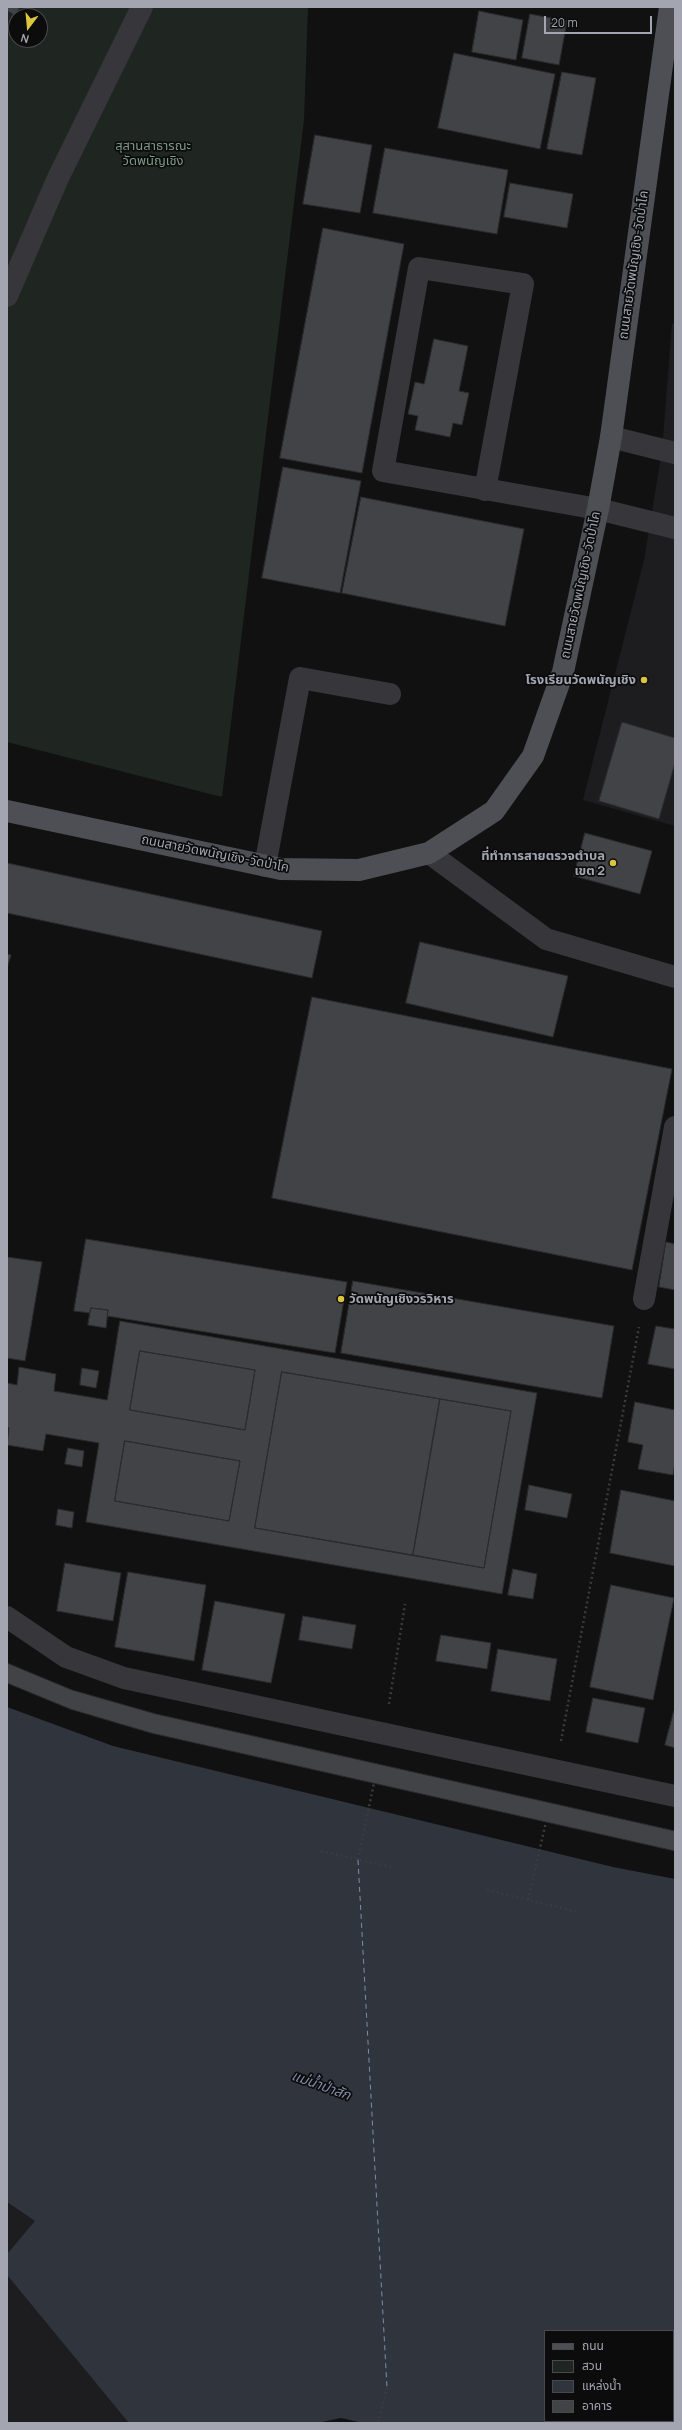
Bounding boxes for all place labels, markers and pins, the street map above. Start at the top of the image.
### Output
place label: โรงเรียนวัดพนัญเชิง [526,672,636,688]
marker: โรงเรียนวัดพนัญเชิง [639,675,649,685]
place label: ที่ทำการสายตรวจตำบล เขต 2 [481,848,605,879]
marker: ที่ทำการสายตรวจตำบล เขต 2 [608,858,618,868]
place label: วัดพนัญเชิงวรวิหาร [349,1291,454,1307]
marker: วัดพนัญเชิงวรวิหาร [336,1294,346,1304]

